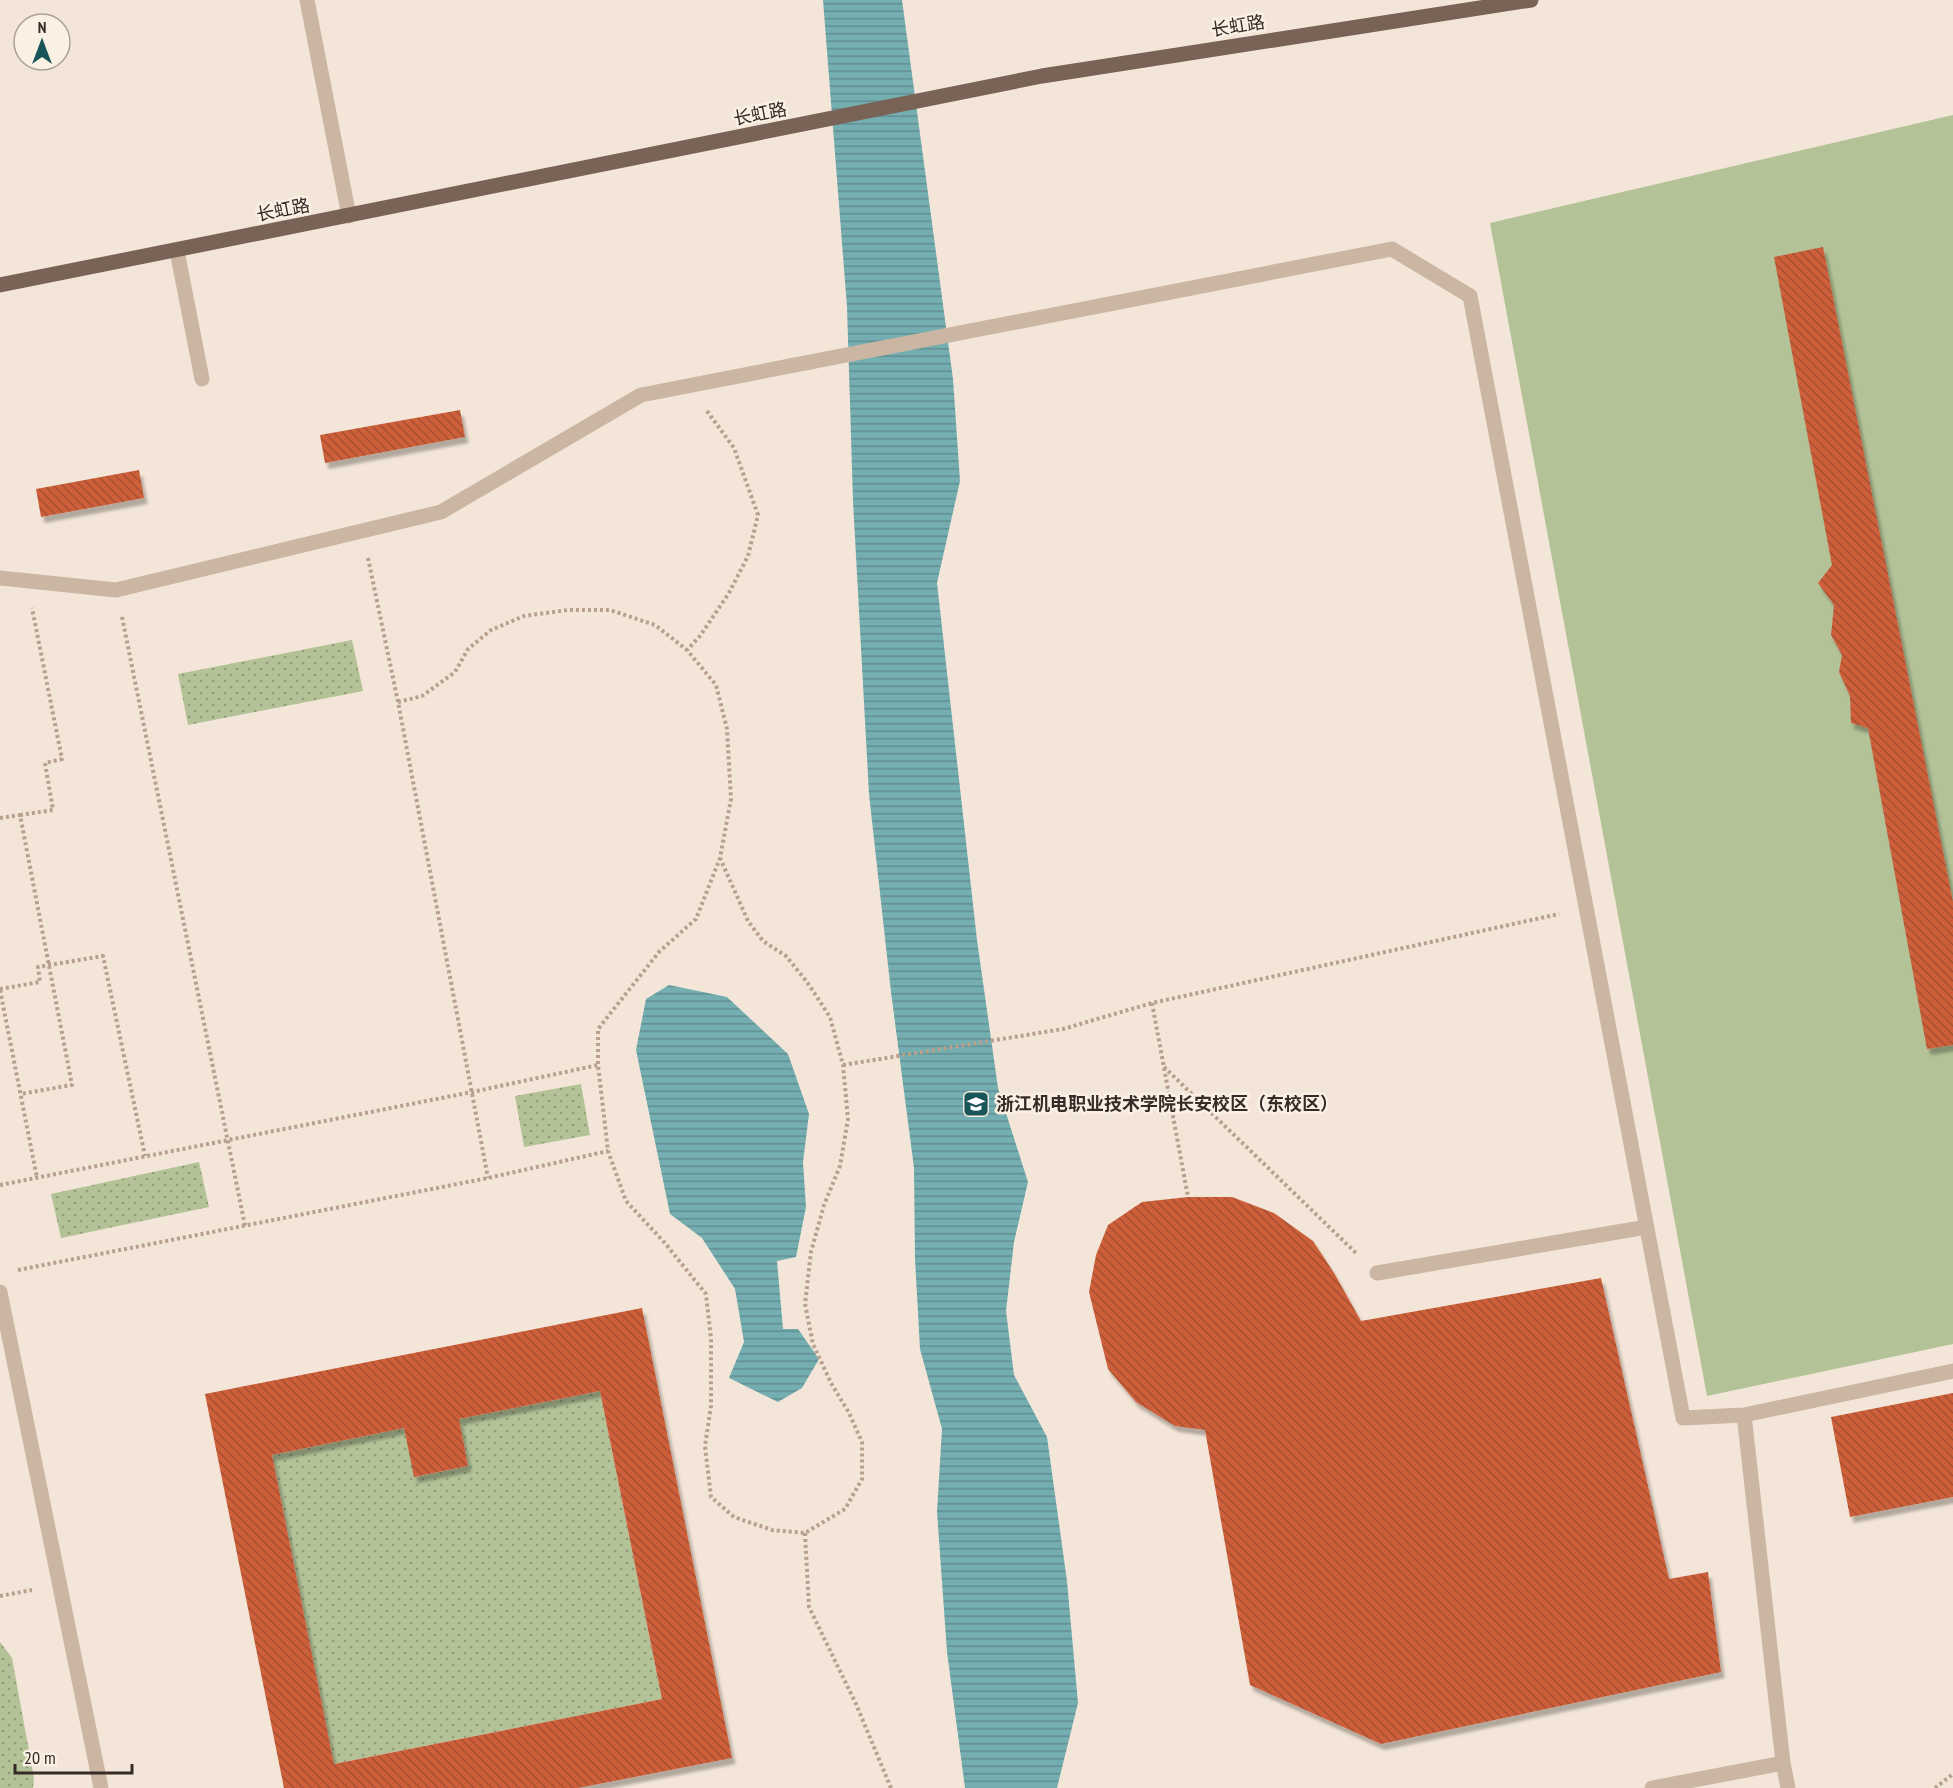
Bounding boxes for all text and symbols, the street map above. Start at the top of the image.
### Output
street label: 长虹路 [1209,10,1266,41]
north arrow [12,12,72,72]
text: N [38,17,46,37]
street label: 长虹路 [731,97,789,130]
street label: 长虹路 [254,193,312,226]
school or university icon: 浙江机电职业技术学院长安校区（东校区） [961,1089,991,1119]
place label: 浙江机电职业技术学院长安校区（东校区） [996,1092,1338,1115]
scale bar [15,1737,132,1775]
text: 20 m [24,1746,56,1769]

